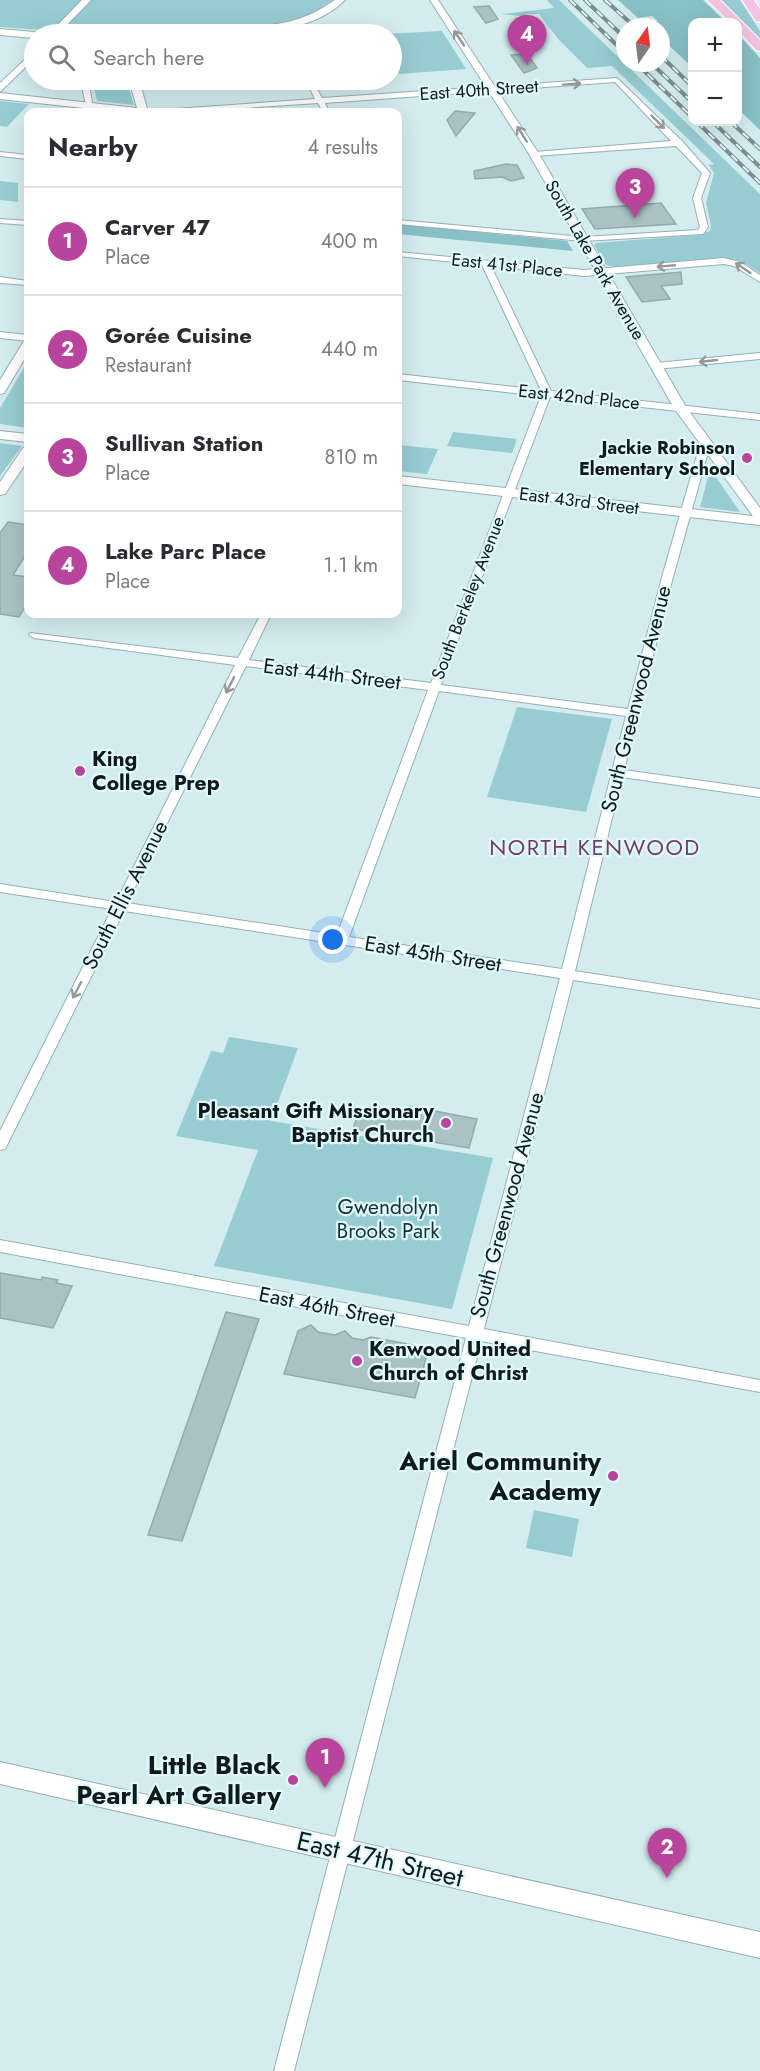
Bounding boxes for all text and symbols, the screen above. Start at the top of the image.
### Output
pin: 4 [508,16,546,65]
north arrow [616,18,670,72]
map controls [688,18,742,126]
button: + [688,18,742,72]
search box [24,24,402,90]
one-way arrow [453,31,465,47]
icon: search [45,41,78,74]
text: Search here [93,41,204,73]
button: − [688,72,742,126]
street label: East 40th Street [419,73,540,107]
one-way arrow [562,78,582,89]
one-way arrow [651,115,666,130]
one-way arrow [515,126,528,143]
text: Nearby [48,128,137,166]
text: 4 results [307,133,378,162]
pin: 3 [616,168,654,218]
street label: South Lake Park Avenue [539,175,651,345]
text: Carver 47 [105,211,210,243]
text: 1 [62,227,73,256]
text: 400 m [321,227,378,256]
text: Place [105,243,150,272]
street label: East 41st Place [450,246,564,284]
one-way arrow [656,260,676,271]
one-way arrow [734,262,751,275]
text: Gorée Cuisine [105,319,252,351]
text: 2 [61,335,74,364]
text: 440 m [321,335,378,364]
text: Restaurant [105,351,191,380]
one-way arrow [699,356,719,367]
street label: East 42nd Place [517,378,641,416]
text: Sullivan Station [105,427,263,459]
place label: Jackie Robinson Elementary School [579,435,735,482]
text: 3 [61,443,74,472]
text: 810 m [324,443,378,472]
marker: Jackie Robinson Elementary School [740,451,754,465]
text: Place [105,459,150,488]
street label: East 43rd Street [518,481,641,521]
street label: South Berkeley Avenue [425,512,511,684]
text: Lake Parc Place [105,535,266,567]
text: 4 [61,551,74,580]
text: 1.1 km [324,551,378,580]
text: Place [105,567,150,596]
street label: South Greenwood Avenue [593,582,679,816]
street label: East 44th Street [261,651,403,697]
one-way arrow [224,675,236,693]
place label: King College Prep [92,744,220,798]
marker: King College Prep [73,764,87,778]
street label: South Ellis Avenue [75,815,175,975]
district label: NORTH KENWOOD [489,831,701,863]
your location [318,925,347,954]
street label: East 45th Street [362,928,504,980]
one-way arrow [71,981,83,999]
street label: South Greenwood Avenue [462,1089,552,1321]
place label: Pleasant Gift Missionary Baptist Church [197,1096,435,1150]
marker: Pleasant Gift Missionary Baptist Church [439,1116,453,1130]
park label: Gwendolyn Brooks Park [337,1192,440,1246]
street label: East 46th Street [256,1279,398,1335]
place label: Kenwood United Church of Christ [369,1334,531,1388]
marker: Kenwood United Church of Christ [350,1354,364,1368]
place label: Ariel Community Academy [398,1442,601,1510]
marker: Ariel Community Academy [606,1469,620,1483]
pin: 1 [306,1738,344,1788]
place label: Little Black Pearl Art Gallery [76,1746,281,1814]
marker: Little Black Pearl Art Gallery [286,1773,300,1787]
street label: East 47th Street [293,1821,468,1897]
pin: 2 [648,1828,686,1878]

